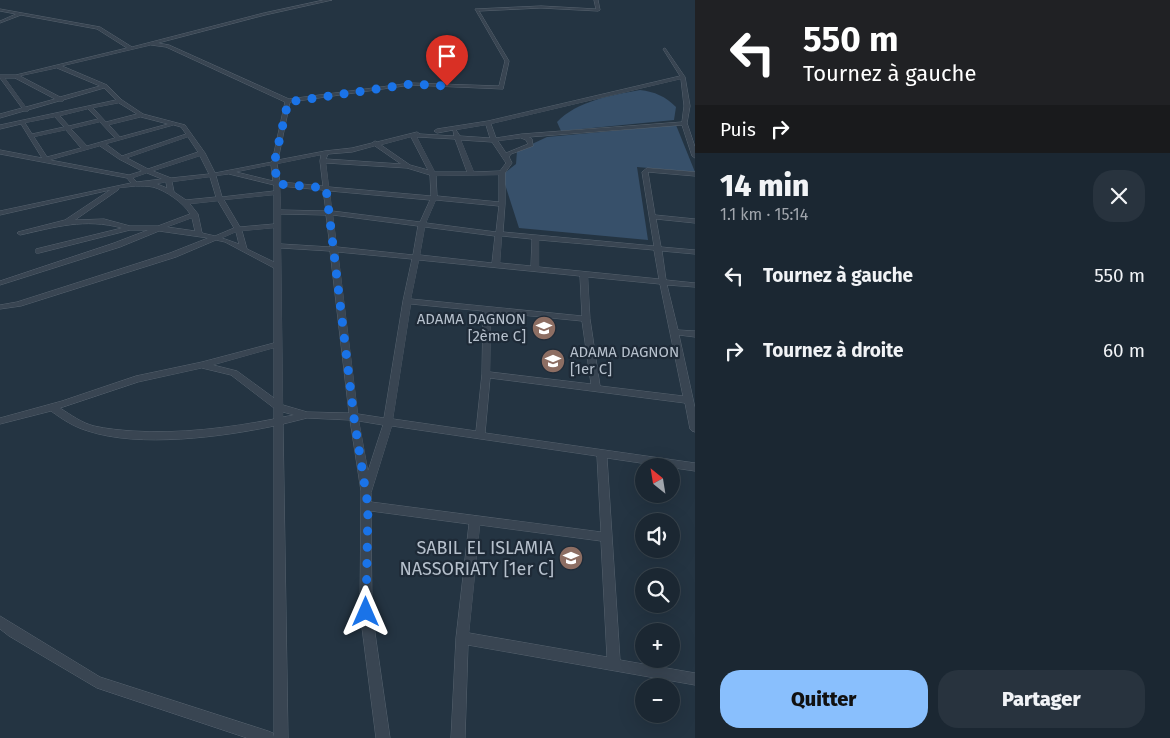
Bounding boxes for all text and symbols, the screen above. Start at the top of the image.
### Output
text: 550 m [803,18,899,60]
icon: left [720,20,785,85]
pin [426,35,468,86]
icon: arrive [433,42,461,70]
text: Tournez à gauche [803,60,976,87]
icon: right [766,115,794,143]
text: Puis [720,118,756,141]
text: 14 min [720,168,809,204]
button: close [1093,170,1145,222]
text: 1.1 km · 15:14 [720,205,808,224]
icon: left [720,262,748,290]
text: Tournez à gauche [763,264,913,287]
text: 550 m [1094,264,1145,287]
place label: ADAMA DAGNON [2ème C] [417,310,526,345]
school or university icon: ADAMA DAGNON [2ème C] [531,315,557,341]
icon: right [720,337,748,365]
text: Tournez à droite [763,339,904,362]
text: 60 m [1103,339,1145,362]
place label: ADAMA DAGNON [1er C] [570,343,679,378]
school or university icon: ADAMA DAGNON [1er C] [540,348,566,374]
north arrow [635,458,680,502]
map controls [635,458,680,723]
button: sound [635,513,680,558]
place label: SABIL EL ISLAMIA NASSORIATY [1er C] [399,537,555,580]
school or university icon: SABIL EL ISLAMIA NASSORIATY [1er C] [558,545,584,571]
button: search [635,568,680,613]
position arrow [339,585,391,637]
button: + [635,623,680,668]
button: Quitter [720,670,928,728]
button: Partager [938,670,1145,728]
button: − [635,678,680,723]

